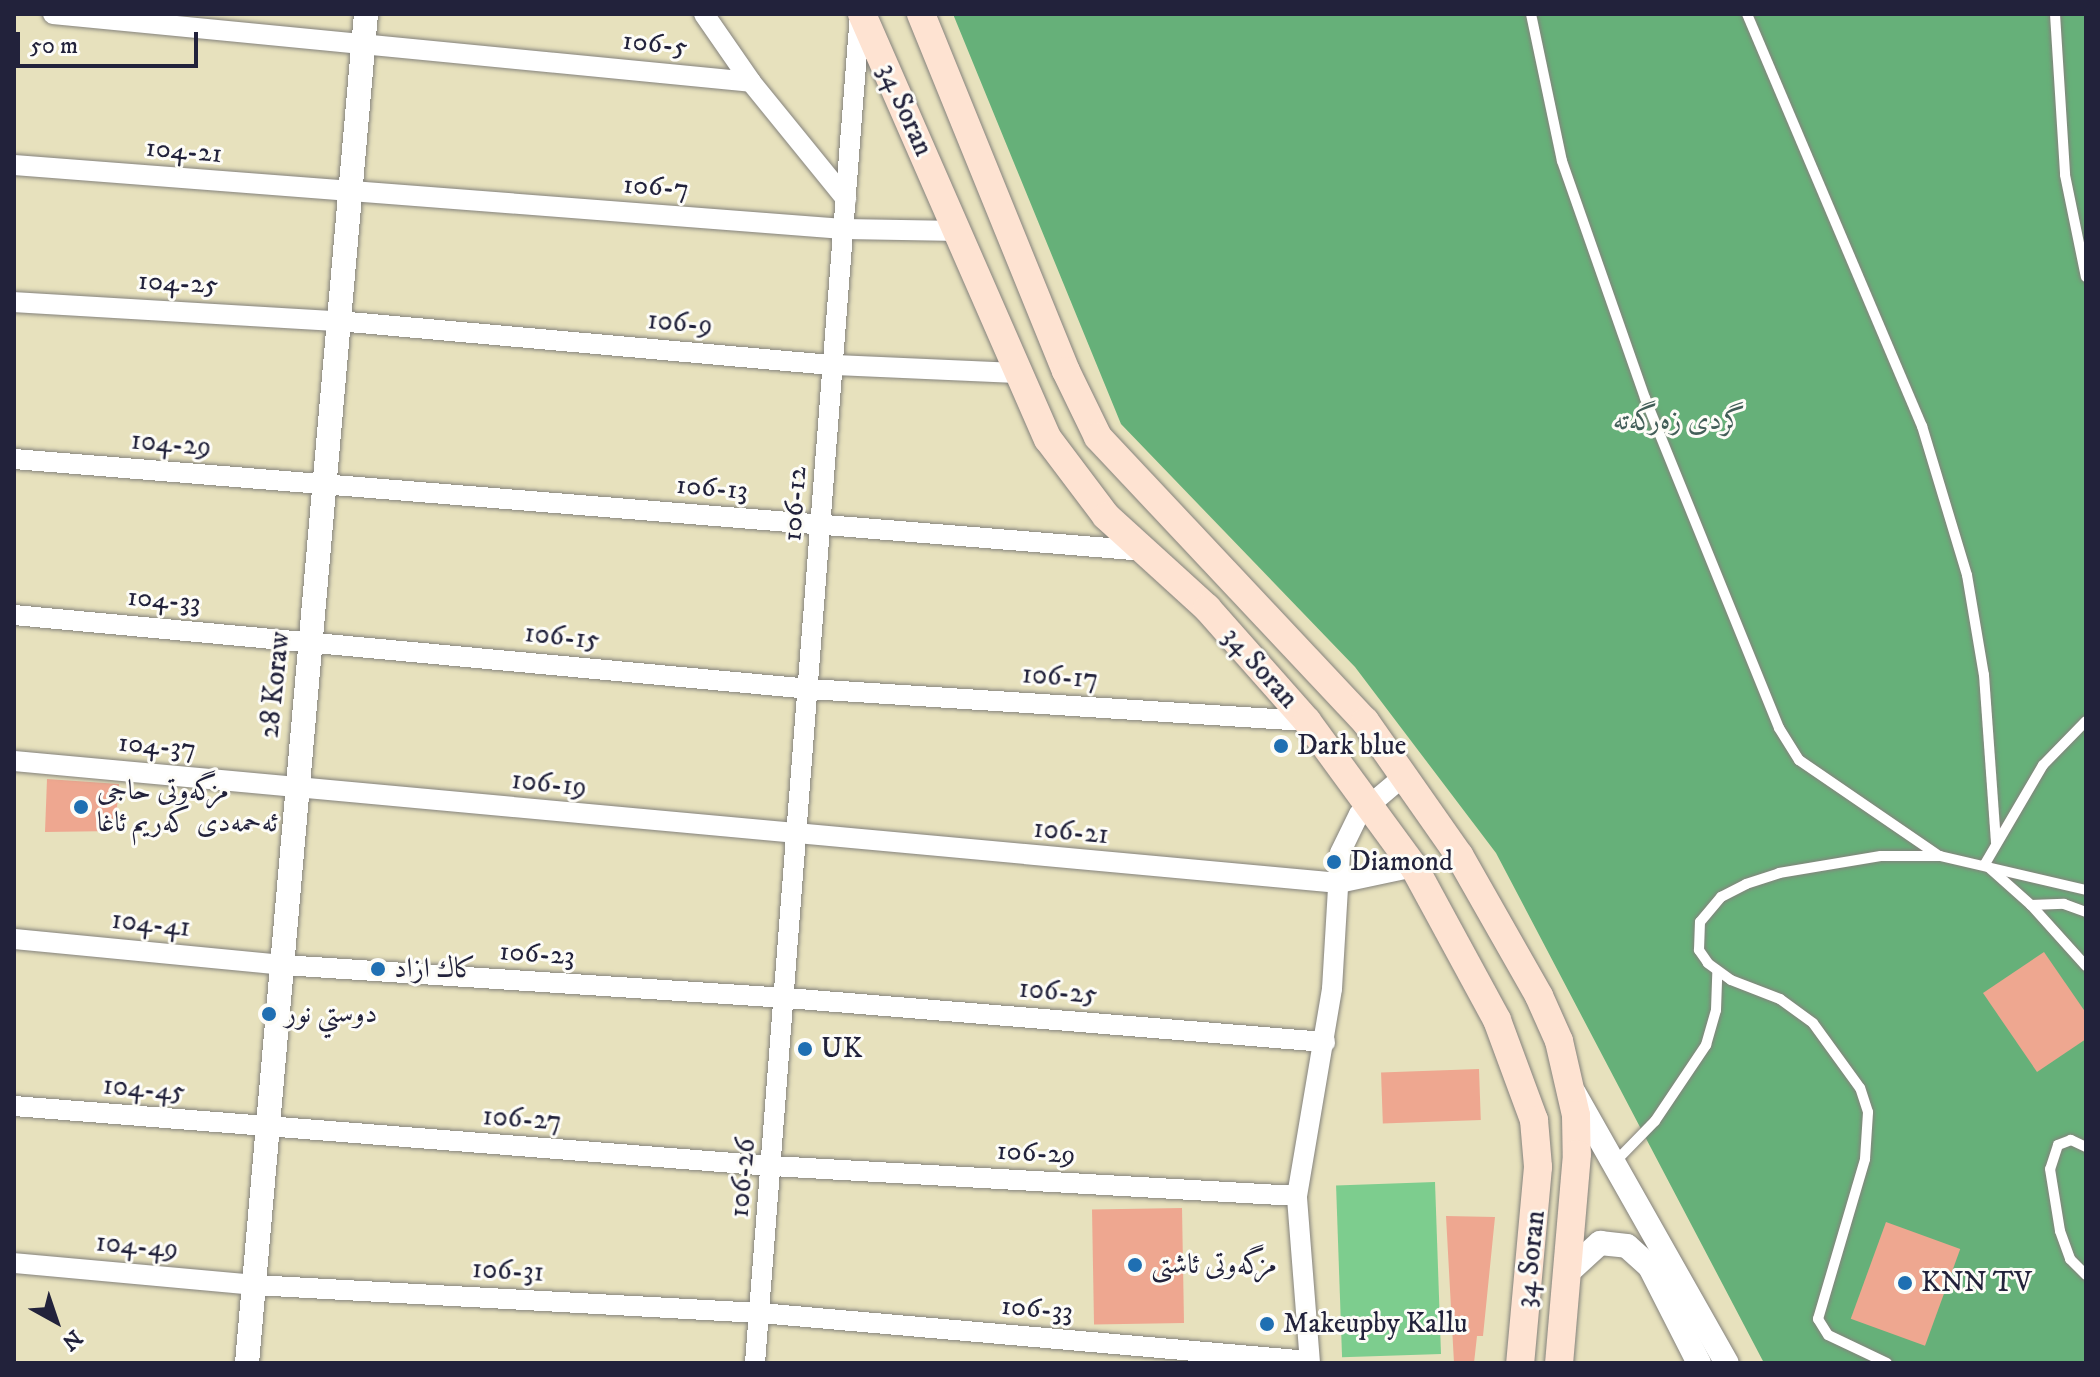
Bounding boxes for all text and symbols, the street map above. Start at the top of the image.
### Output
scale bar [20,16,202,66]
street label: 106-5 [621,24,689,64]
text: 50 m [30,31,78,61]
street label: 34 Soran [870,59,940,161]
street label: 104-21 [144,131,224,171]
street label: 106-7 [622,168,690,206]
street label: 104-25 [137,264,219,302]
street label: 106-9 [646,303,714,343]
park label: گردی زەرگەتە [1613,404,1745,438]
street label: 104-29 [130,424,212,464]
street label: 106-12 [776,465,814,543]
street label: 106-13 [675,468,749,508]
street label: 104-33 [126,580,202,620]
street label: 106-15 [523,616,601,658]
street label: 34 Soran [1215,620,1305,716]
street label: 28 Koraw [253,630,297,740]
street label: 106-17 [1021,658,1099,696]
street label: 104-37 [117,726,197,766]
place label: Dark blue [1297,729,1406,763]
marker: Dark blue [1272,737,1290,755]
street label: 106-19 [510,763,588,805]
place label: مزگەوتی حاجی ئەحمەدی کەریم ئاغا [97,774,277,840]
marker: مزگەوتی حاجی ئەحمەدی کەریم ئاغا [72,798,90,816]
street label: 106-21 [1032,812,1110,852]
place label: Diamond [1350,845,1453,879]
marker: Diamond [1325,853,1343,871]
street label: 104-41 [110,903,192,945]
street label: 106-23 [498,935,576,973]
place label: كاك ازاد [394,952,476,986]
marker: كاك ازاد [369,960,387,978]
street label: 106-25 [1017,972,1099,1012]
place label: دوستي نور [285,997,377,1031]
marker: دوستي نور [260,1005,278,1023]
place label: UK [821,1032,862,1066]
marker: UK [796,1040,814,1058]
street label: 104-45 [101,1069,187,1109]
street label: 106-27 [481,1099,563,1139]
street label: 106-29 [996,1134,1076,1172]
street label: 106-26 [723,1137,763,1219]
street label: 34 Soran [1509,1209,1553,1309]
street label: 104-49 [94,1226,180,1266]
place label: مزگەوتی ئاشتی [1151,1248,1277,1282]
street label: 106-31 [471,1252,545,1290]
marker: مزگەوتی ئاشتی [1126,1256,1144,1274]
place label: KNN TV [1921,1266,2032,1300]
marker: KNN TV [1896,1274,1914,1292]
north arrow [16,1281,96,1361]
street label: 106-33 [1000,1289,1074,1329]
place label: Makeupby Kallu [1283,1307,1468,1341]
marker: Makeupby Kallu [1258,1315,1276,1333]
text: N [56,1324,87,1356]

